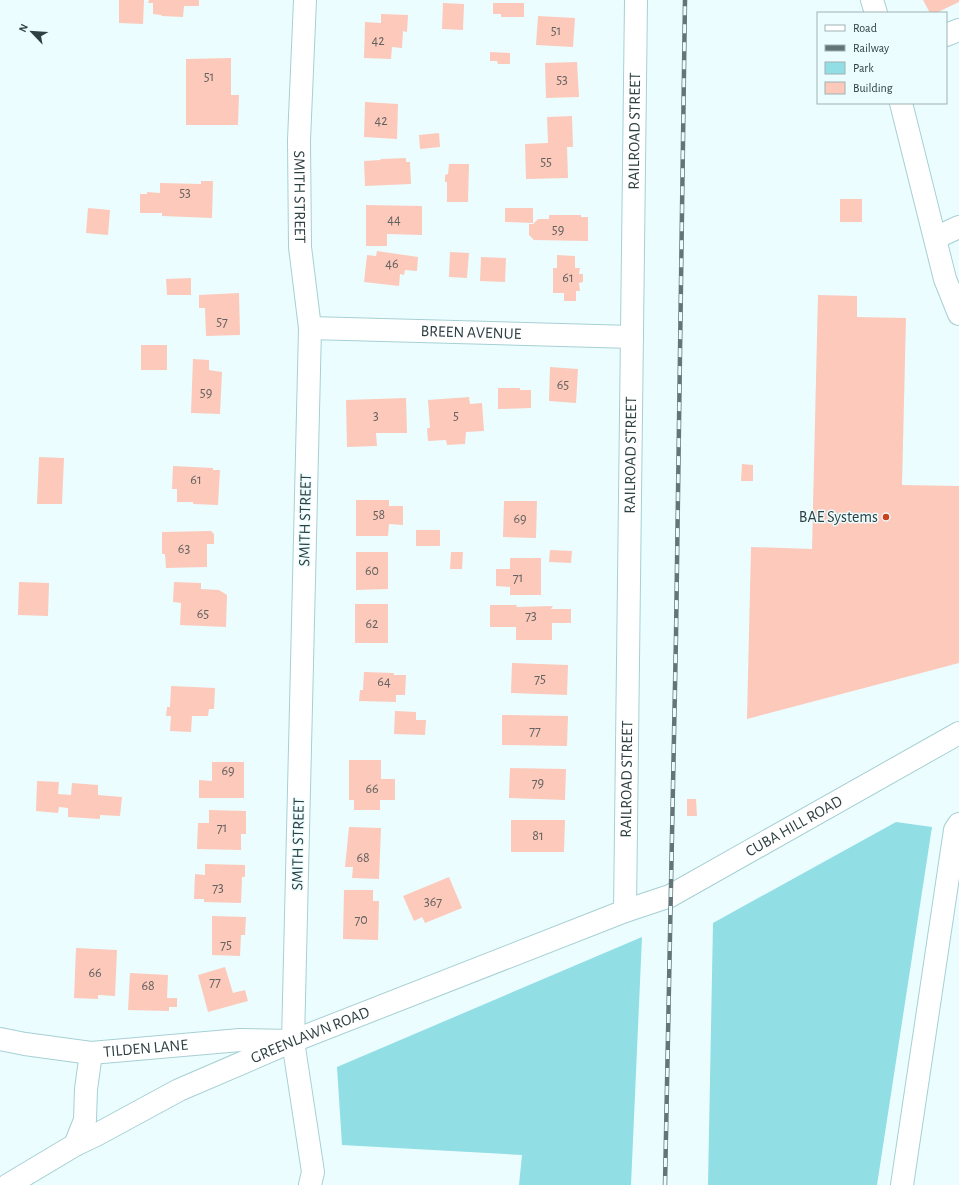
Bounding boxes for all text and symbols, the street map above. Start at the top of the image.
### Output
north arrow [12,12,52,52]
legend [817,12,947,104]
text: N [17,22,30,34]
text: Road [853,22,877,34]
house number: 51 [551,24,561,38]
house number: 42 [371,34,385,48]
text: Railway [853,42,889,55]
text: Park [853,62,874,74]
house number: 51 [204,70,214,84]
street label: RAILROAD STREET [626,72,643,190]
house number: 53 [556,73,568,87]
text: Building [853,82,893,94]
house number: 42 [374,114,388,128]
street label: SMITH STREET [291,150,308,244]
house number: 55 [540,155,552,169]
house number: 53 [179,186,191,200]
house number: 44 [387,213,401,227]
house number: 59 [552,223,564,237]
house number: 46 [385,257,399,271]
house number: 61 [562,271,574,285]
house number: 57 [216,315,228,329]
street label: BREEN AVENUE [420,323,522,342]
house number: 65 [557,378,569,392]
house number: 59 [200,386,212,400]
street label: RAILROAD STREET [622,396,639,514]
house number: 3 [373,409,379,423]
house number: 5 [453,409,459,423]
house number: 61 [190,473,202,487]
street label: SMITH STREET [296,473,314,567]
house number: 58 [373,508,385,522]
place label: BAE Systems [799,509,878,526]
house number: 69 [513,512,527,526]
marker: BAE Systems [881,512,891,522]
house number: 63 [178,542,190,556]
house number: 60 [365,564,379,578]
house number: 71 [513,571,523,585]
house number: 65 [197,607,209,621]
house number: 73 [525,609,537,623]
house number: 62 [366,617,378,631]
house number: 75 [534,672,546,686]
house number: 64 [377,675,391,689]
street label: RAILROAD STREET [618,720,635,838]
house number: 77 [529,724,541,738]
house number: 69 [221,764,235,778]
house number: 79 [532,776,544,790]
house number: 66 [365,782,379,796]
street label: CUBA HILL ROAD [743,793,845,860]
street label: SMITH STREET [289,797,307,891]
house number: 71 [217,821,227,835]
house number: 81 [532,829,544,843]
house number: 68 [356,851,370,865]
house number: 73 [212,881,224,895]
house number: 367 [424,895,442,909]
house number: 70 [354,913,368,927]
house number: 75 [220,938,232,952]
house number: 66 [88,966,102,980]
house number: 77 [209,975,221,989]
house number: 68 [141,979,155,993]
street label: GREENLAWN ROAD [248,1004,372,1066]
street label: TILDEN LANE [103,1037,189,1060]

